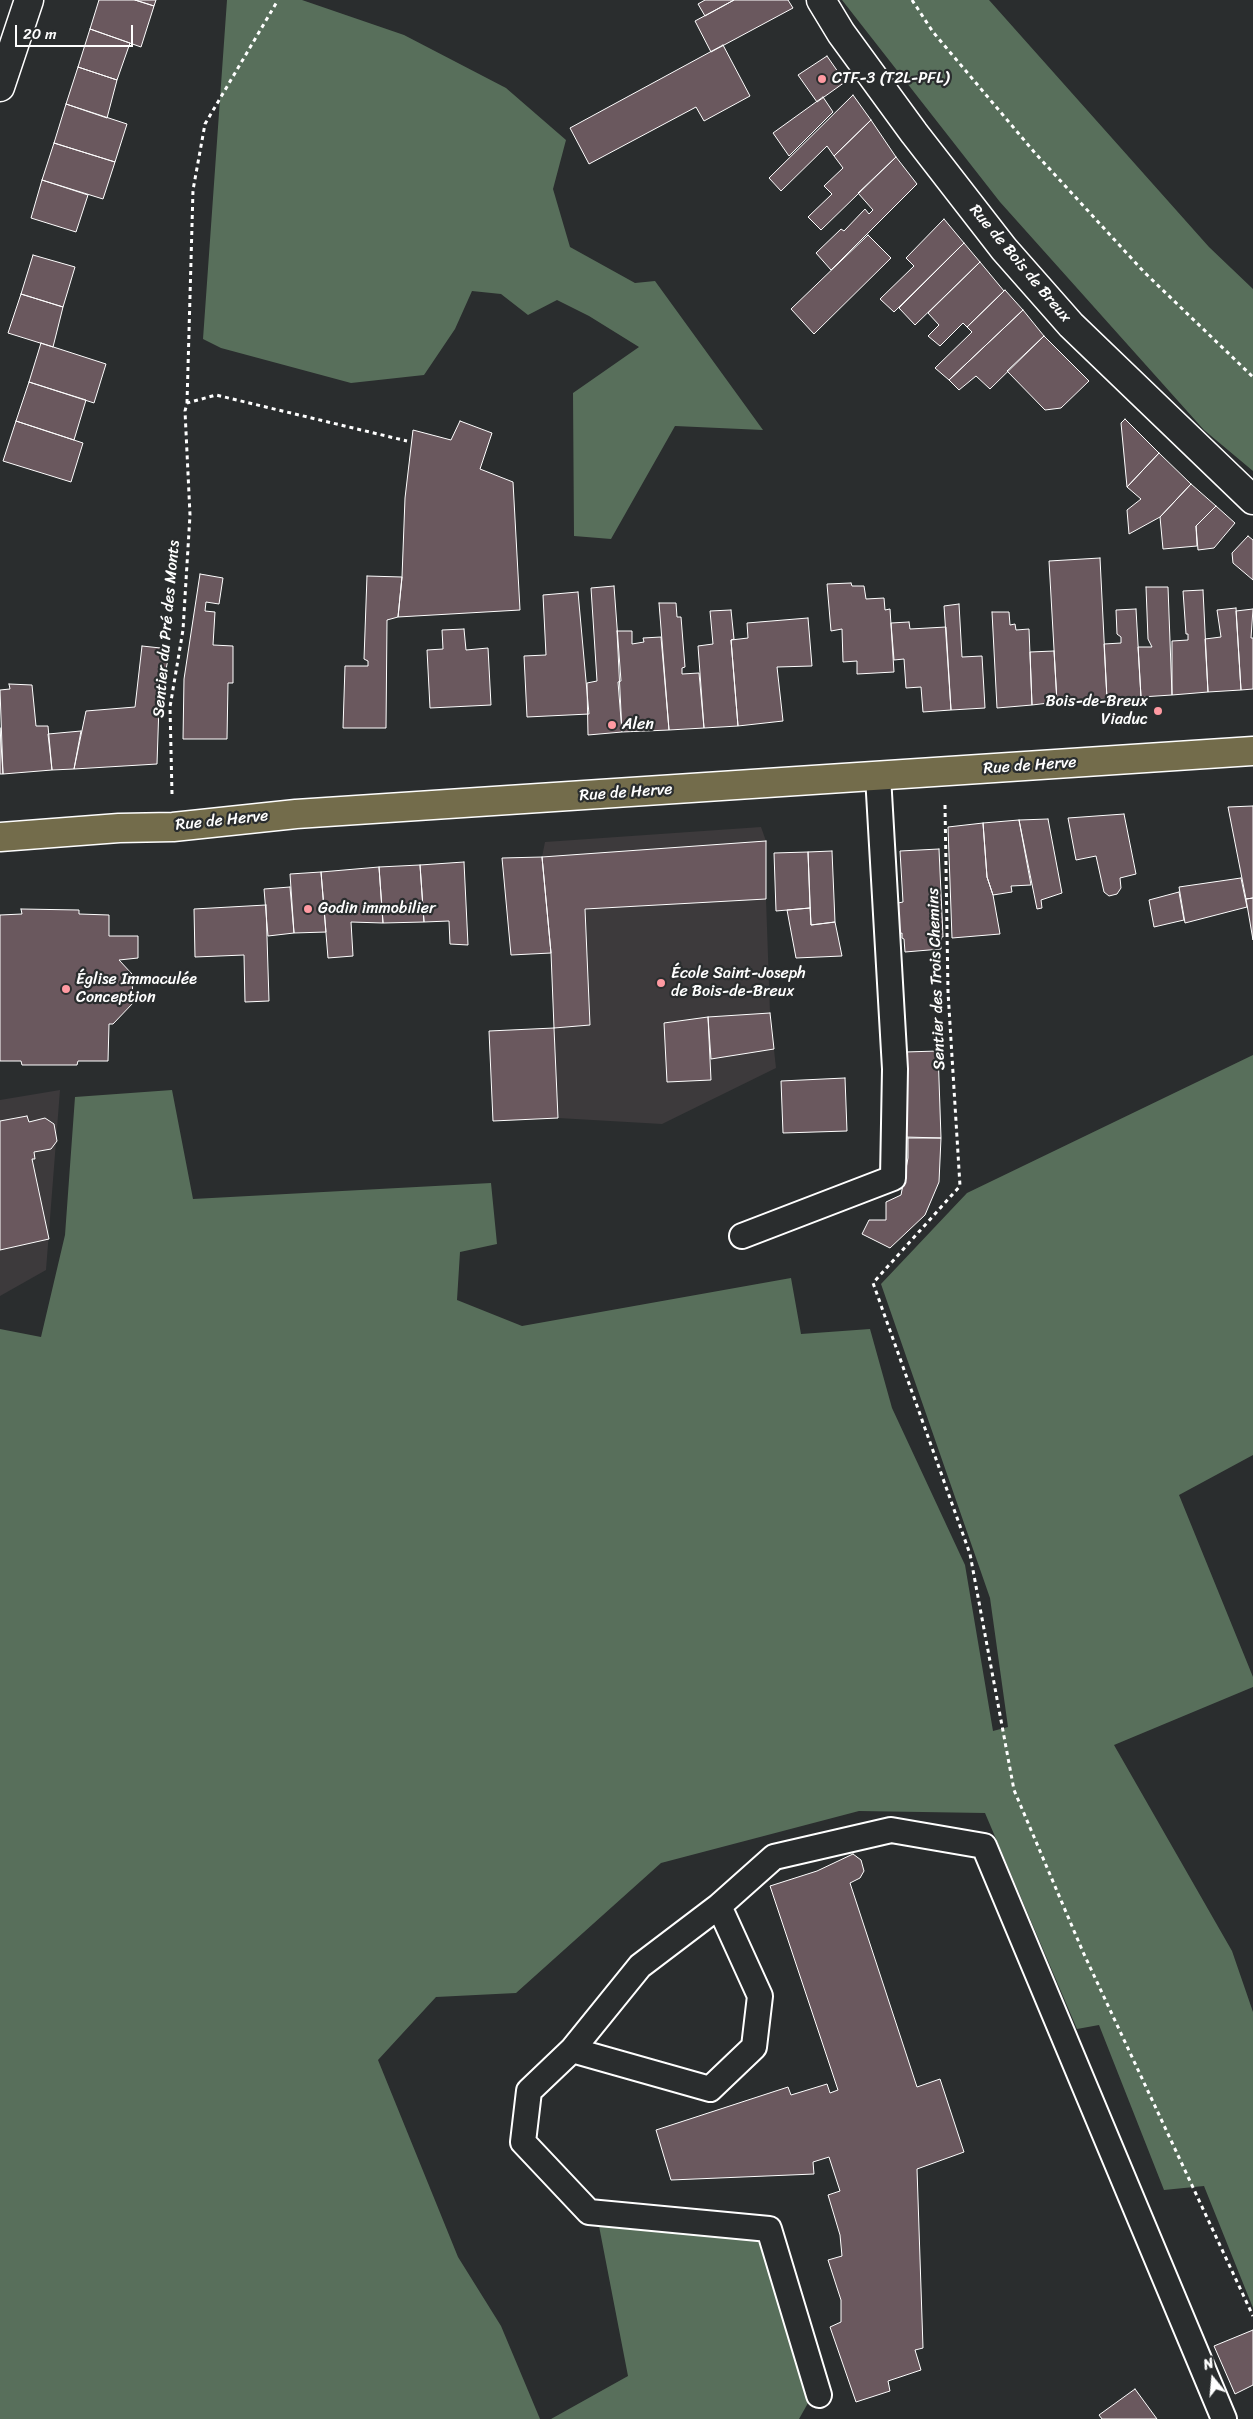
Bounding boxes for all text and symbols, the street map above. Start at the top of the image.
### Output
scale bar [18,15,135,47]
text: 20 m [23,21,57,47]
place label: CTF-3 (T2L-PFL) [832,69,949,89]
marker: CTF-3 (T2L-PFL) [816,73,828,85]
street label: Rue de Bois de Breux [965,201,1075,327]
street label: Sentier du Pré des Monts [150,539,184,719]
place label: Bois-de-Breux Viaduc [1045,692,1148,730]
marker: Bois-de-Breux Viaduc [1152,705,1164,717]
place label: Alen [622,715,654,735]
marker: Alen [606,719,618,731]
street label: Rue de Herve [983,753,1077,779]
street label: Rue de Herve [579,780,673,806]
street label: Rue de Herve [175,807,269,835]
street label: Sentier des Trois Chemins [924,888,950,1070]
place label: Godin immobilier [318,899,436,919]
marker: Godin immobilier [302,903,314,915]
place label: École Saint-Joseph de Bois-de-Breux [671,964,806,1002]
place label: Église Immaculée Conception [76,970,197,1008]
marker: École Saint-Joseph de Bois-de-Breux [655,977,667,989]
marker: Église Immaculée Conception [60,983,72,995]
text: N [1200,2351,1217,2378]
north arrow [1188,2354,1238,2404]

